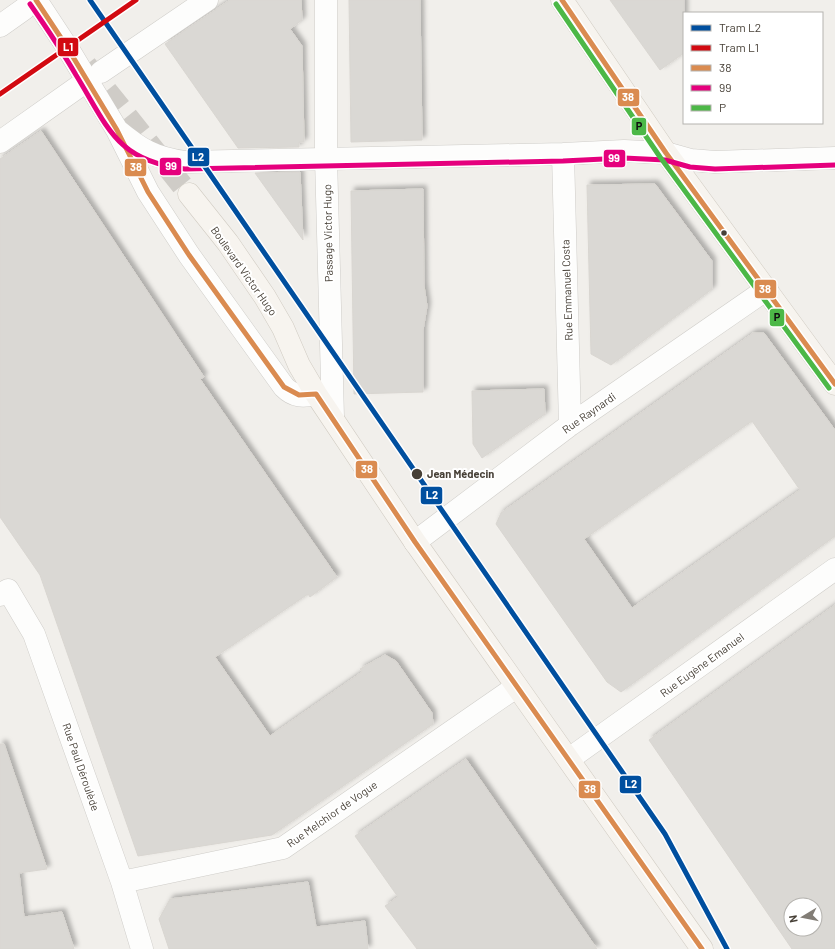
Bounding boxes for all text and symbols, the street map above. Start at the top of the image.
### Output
legend [683,12,823,124]
text: Tram L2 [719,20,761,34]
line badge: L1 [57,37,79,57]
text: L1 [63,40,73,53]
text: Tram L1 [719,40,759,54]
text: 38 [719,60,731,74]
text: 99 [719,80,732,94]
line badge: 38 [617,88,640,107]
text: 38 [622,90,634,103]
text: P [719,100,726,114]
line badge: P [631,117,647,136]
text: P [636,119,643,132]
line badge: L2 [187,147,210,167]
line badge: 99 [603,149,626,168]
text: L2 [192,150,204,163]
text: 99 [608,151,620,164]
line badge: 99 [159,157,182,176]
line badge: 38 [124,158,147,177]
text: 99 [165,159,177,172]
text: 38 [130,160,142,173]
street label: Passage Victor Hugo [320,184,335,282]
street label: Boulevard Victor Hugo [209,224,280,318]
unlabelled marker [719,228,729,238]
street label: Rue Emmanuel Costa [558,239,575,341]
line badge: 38 [754,279,777,299]
text: 38 [759,282,771,295]
line badge: P [769,308,785,327]
text: P [774,310,781,323]
street label: Rue Raynardi [559,389,618,436]
line badge: 38 [355,460,378,479]
text: 38 [361,462,373,475]
marker: Jean Médecin [410,467,424,481]
place label: Jean Médecin [427,467,494,480]
line badge: L2 [420,486,443,505]
text: L2 [426,488,438,501]
street label: Rue Eugène Emanuel [657,630,746,699]
street label: Rue Paul Déroulède [60,721,103,813]
line badge: L2 [619,775,642,794]
street label: Rue Melchior de Vogue [284,777,379,850]
text: L2 [625,777,637,790]
line badge: 38 [578,780,601,799]
text: 38 [584,782,596,795]
north arrow [783,897,823,937]
text: N [786,914,800,924]

